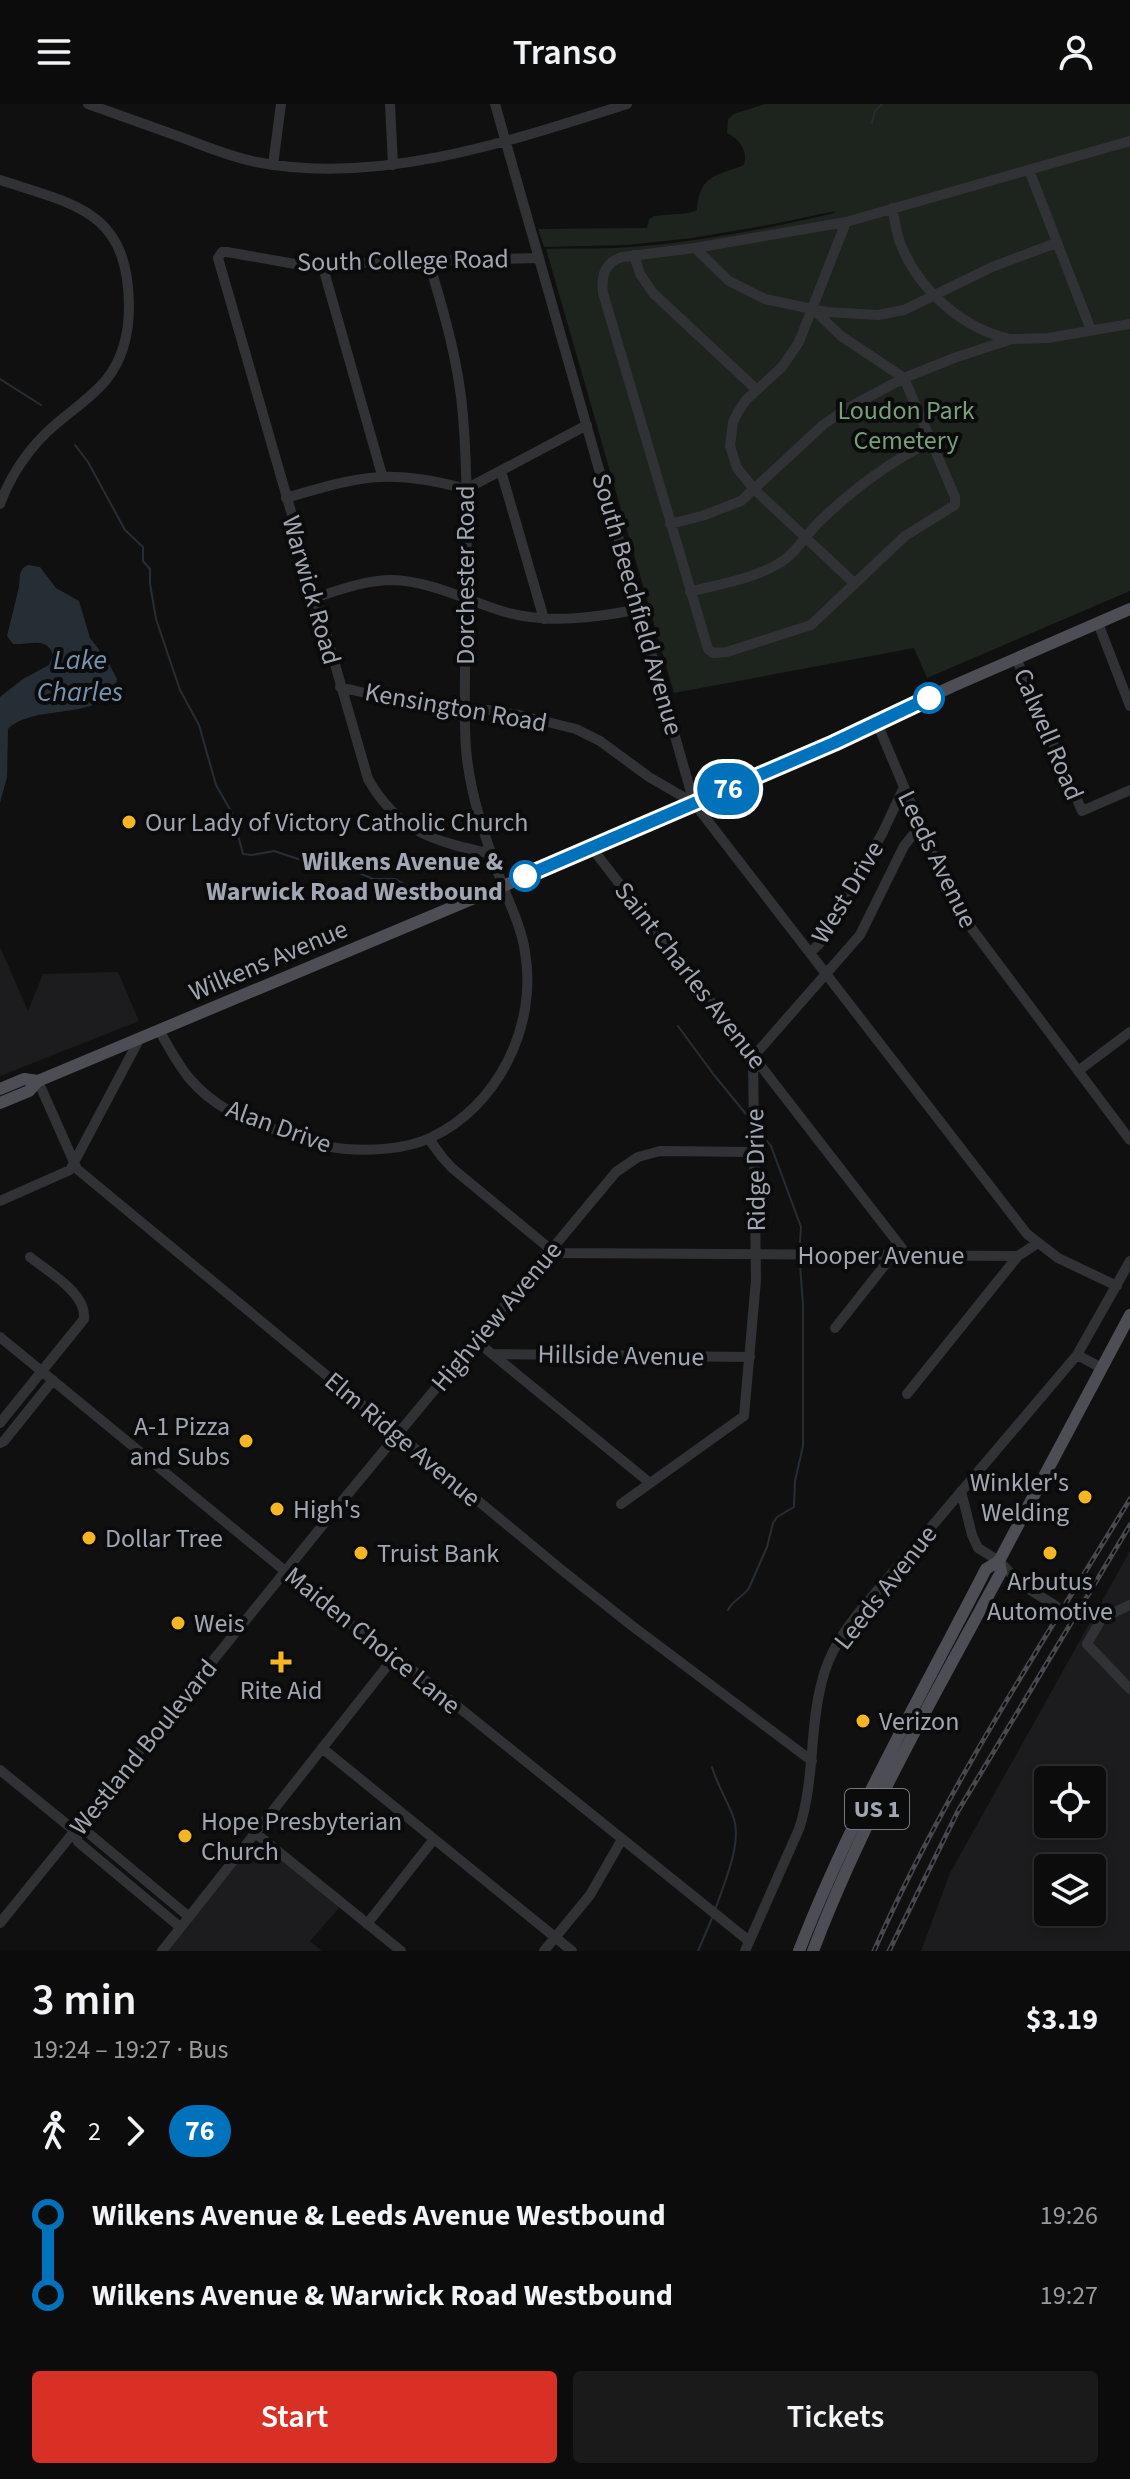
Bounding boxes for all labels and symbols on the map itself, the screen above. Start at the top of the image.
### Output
street label: South College Road [297,240,509,281]
park label: Loudon Park Cemetery [837,392,975,459]
street label: South Beechfield Avenue [582,469,693,739]
street label: Dorchester Road [447,485,484,665]
street label: Warwick Road [273,511,350,669]
water label: Lake Charles [37,640,123,712]
street label: Calwell Road [1004,662,1093,806]
street label: Kensington Road [362,673,550,742]
unlabelled marker [914,683,944,713]
line badge: 76 [692,763,764,815]
street label: Leeds Avenue [888,784,987,934]
place label: Our Lady of Victory Catholic Church [145,804,529,841]
marker: Our Lady of Victory Catholic Church [120,813,138,831]
street label: West Drive [802,834,893,951]
place label: Wilkens Avenue & Warwick Road Westbound [206,843,503,910]
marker: Wilkens Avenue & Warwick Road Westbound [510,861,540,891]
street label: Saint Charles Avenue [606,874,776,1077]
street label: Wilkens Avenue [183,910,353,1011]
street label: Alan Drive [221,1090,337,1163]
street label: Ridge Drive [736,1108,775,1232]
street label: Highview Avenue [422,1233,570,1400]
street label: Hooper Avenue [798,1237,964,1274]
street label: Hillside Avenue [537,1336,705,1375]
street label: Elm Ridge Avenue [317,1363,489,1516]
place label: A-1 Pizza and Subs [130,1408,230,1475]
marker: A-1 Pizza and Subs [237,1432,255,1450]
place label: Winkler's Welding [970,1464,1069,1531]
marker: Winkler's Welding [1076,1488,1094,1506]
place label: High's [293,1491,361,1528]
marker: High's [268,1500,286,1518]
street label: Leeds Avenue [825,1517,946,1657]
place label: Dollar Tree [105,1520,223,1557]
marker: Dollar Tree [80,1529,98,1547]
place label: Truist Bank [377,1535,499,1572]
marker: Truist Bank [352,1544,370,1562]
marker: Arbutus Automotive [1041,1544,1059,1562]
street label: Maiden Choice Lane [277,1558,469,1723]
place label: Arbutus Automotive [987,1563,1113,1630]
place label: Weis [194,1605,245,1642]
marker: Weis [169,1614,187,1632]
street label: Westland Boulevard [61,1651,226,1843]
marker: Rite Aid [272,1653,290,1671]
place label: Rite Aid [240,1672,322,1709]
place label: Verizon [879,1703,959,1740]
marker: Verizon [854,1712,872,1730]
road number: US 1 [845,1789,909,1829]
place label: Hope Presbyterian Church [201,1803,402,1870]
marker: Hope Presbyterian Church [176,1827,194,1845]

